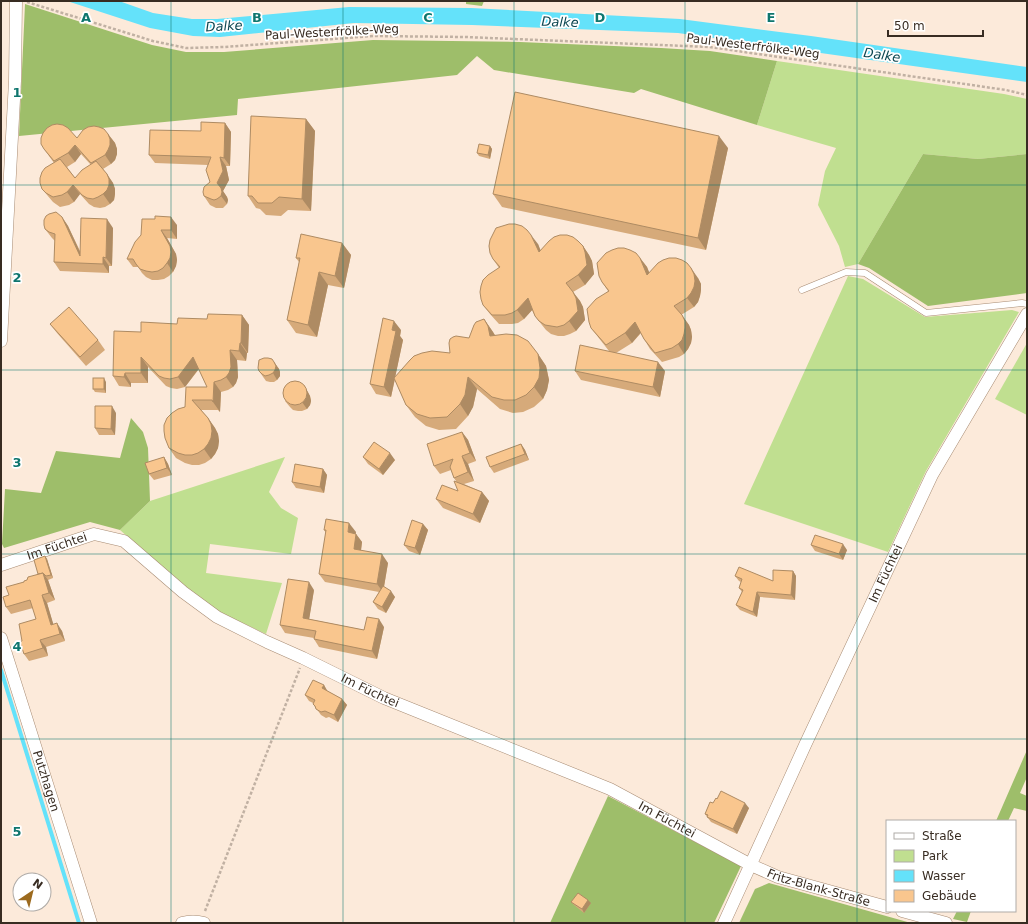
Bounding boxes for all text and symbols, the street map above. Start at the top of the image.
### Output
text: A [81,10,91,25]
text: B [252,10,262,25]
text: C [423,10,433,25]
text: D [595,10,606,25]
text: E [767,10,775,25]
scale bar [888,12,983,38]
water label: Dalke [541,14,579,30]
water label: Dalke [205,18,243,34]
text: 50 m [894,19,925,33]
street label: Paul-Westerfrölke-Weg [265,21,399,43]
street label: Paul-Westerfrölke-Weg [686,31,820,61]
water label: Dalke [863,45,901,65]
text: 1 [12,85,22,100]
text: 2 [12,270,22,285]
text: 3 [12,455,22,470]
street label: Im Füchtei [25,530,89,563]
street label: Im Füchtei [866,542,905,605]
text: 4 [12,639,22,654]
street label: Im Füchtei [339,671,401,710]
street label: Putzhagen [30,749,62,813]
street label: Im Füchtei [636,799,698,841]
legend [886,820,1016,912]
text: 5 [12,824,22,839]
text: Straße [922,829,962,843]
text: Park [922,849,948,863]
street label: Fritz-Blank-Straße [765,866,872,909]
text: Wasser [922,869,965,883]
north arrow [12,872,52,912]
text: N [30,876,45,892]
text: Gebäude [922,889,976,903]

